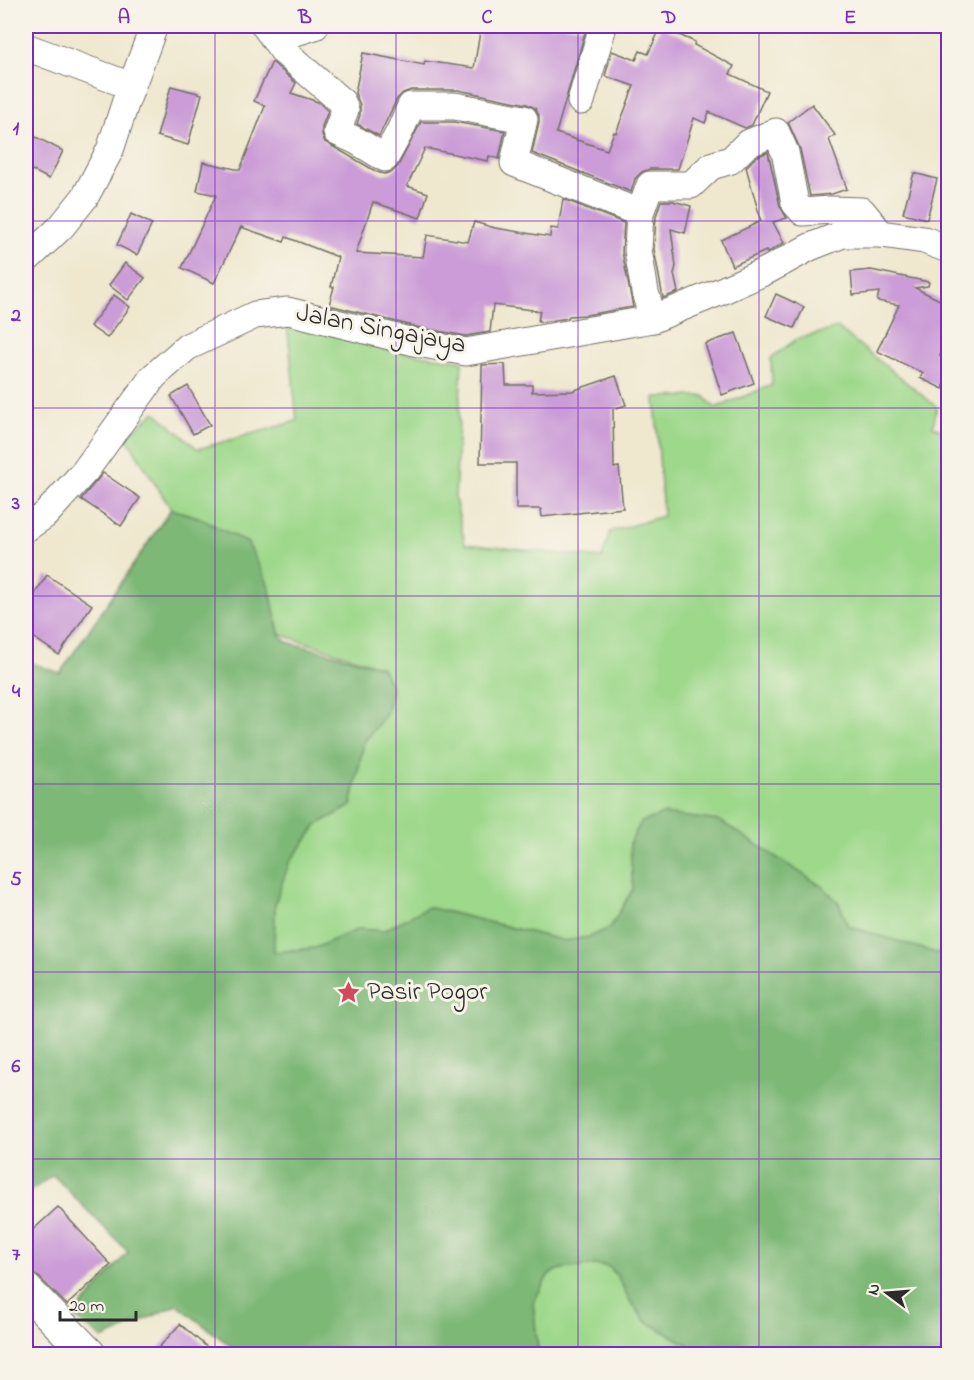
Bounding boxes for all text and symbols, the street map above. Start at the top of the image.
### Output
text: A [118,4,130,33]
text: B [297,4,312,33]
text: C [482,4,493,33]
text: D [661,4,676,33]
text: E [844,4,856,33]
text: 1 [13,115,20,144]
street label: Jalan Singajaya [293,295,469,365]
text: 2 [10,302,21,331]
text: 3 [11,490,20,519]
text: 4 [12,678,21,707]
text: 5 [10,866,22,895]
place label: Pasir Pogor [367,974,488,1012]
place icon: Pasir Pogor [336,980,362,1006]
text: 6 [12,1053,21,1082]
text: 7 [12,1241,21,1270]
north arrow [857,1263,917,1323]
text: N [861,1281,888,1298]
scale bar [60,1284,136,1322]
text: 20 m [69,1294,104,1320]

